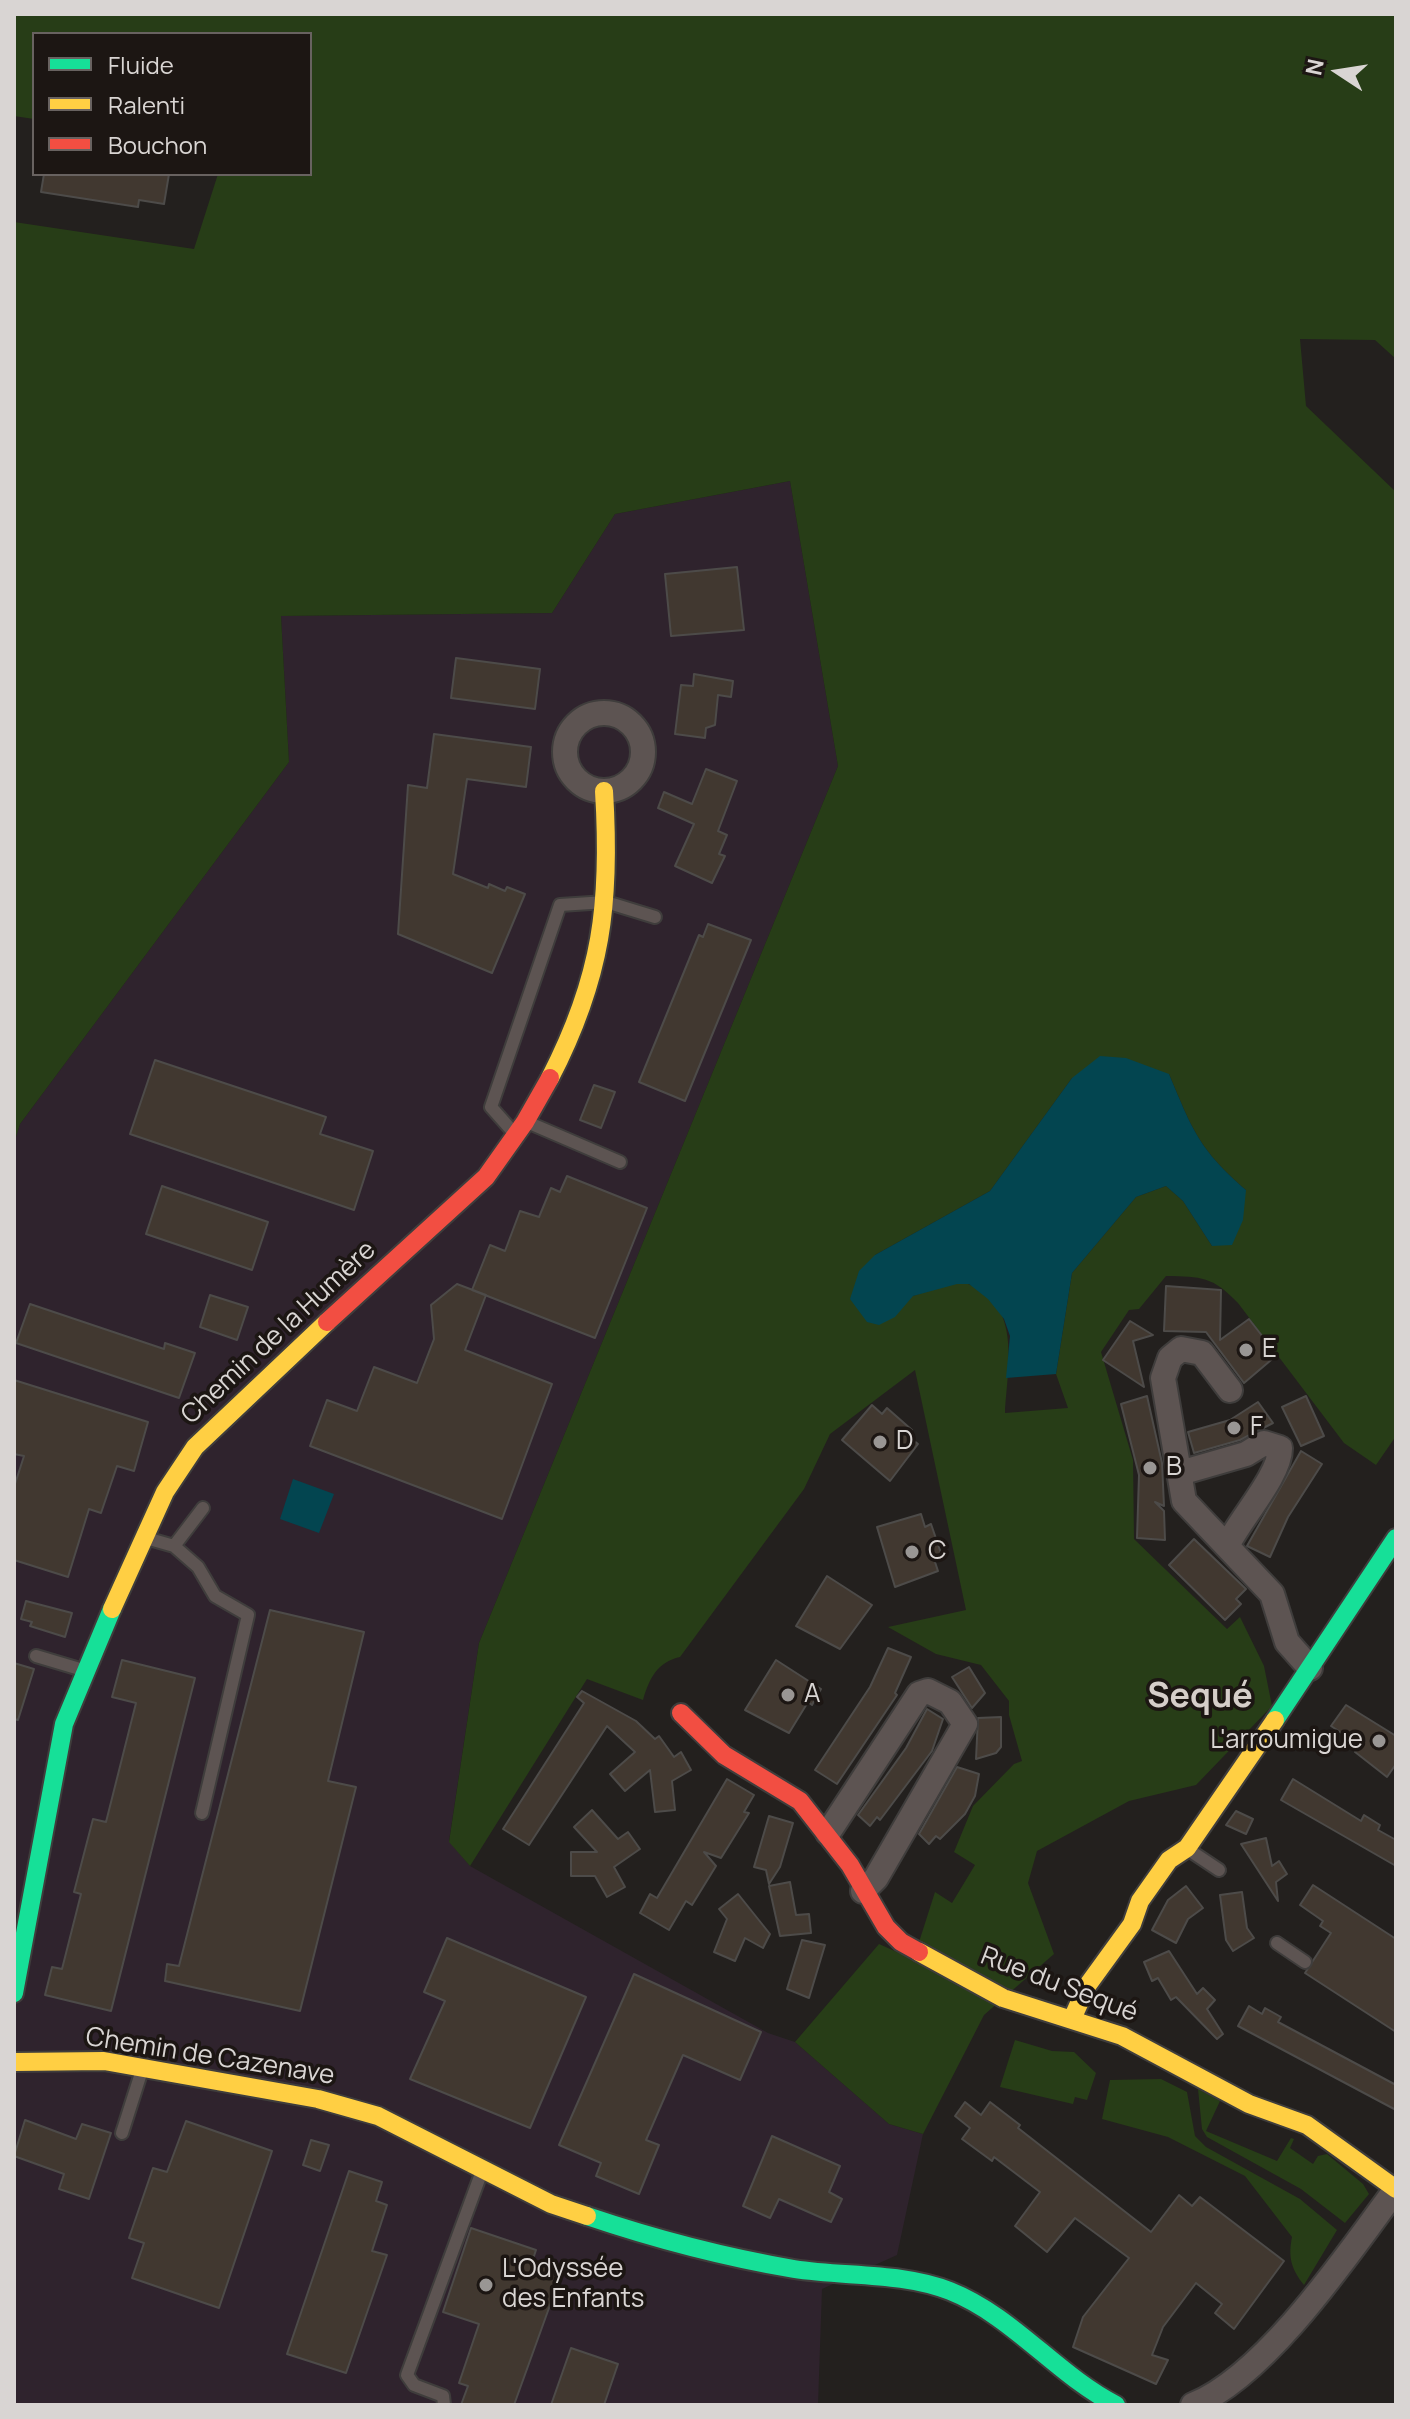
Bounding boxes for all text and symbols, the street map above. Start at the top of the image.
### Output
legend [32,32,312,176]
north arrow [1298,32,1378,112]
text: Fluide [108,48,174,81]
text: N [1298,56,1331,78]
text: Ralenti [108,88,185,121]
text: Bouchon [108,128,207,161]
street label: Chemin de la Humère [176,1235,382,1431]
place label: E [1262,1334,1277,1366]
marker: E [1237,1341,1255,1359]
place label: F [1250,1412,1263,1444]
marker: F [1225,1419,1243,1437]
place label: D [896,1426,913,1458]
marker: D [871,1433,889,1451]
place label: B [1166,1452,1182,1484]
marker: B [1141,1459,1159,1477]
place label: C [928,1536,947,1568]
marker: C [903,1543,921,1561]
district label: Sequé [1147,1677,1253,1717]
place label: A [804,1679,820,1711]
marker: A [779,1686,797,1704]
place label: L'arroumigue [1210,1725,1363,1757]
marker: L'arroumigue [1370,1732,1388,1750]
street label: Rue du Sequé [976,1941,1142,2029]
street label: Chemin de Cazenave [83,2022,337,2092]
place label: L'Odyssée des Enfants [502,2254,644,2316]
marker: L'Odyssée des Enfants [477,2276,495,2294]

